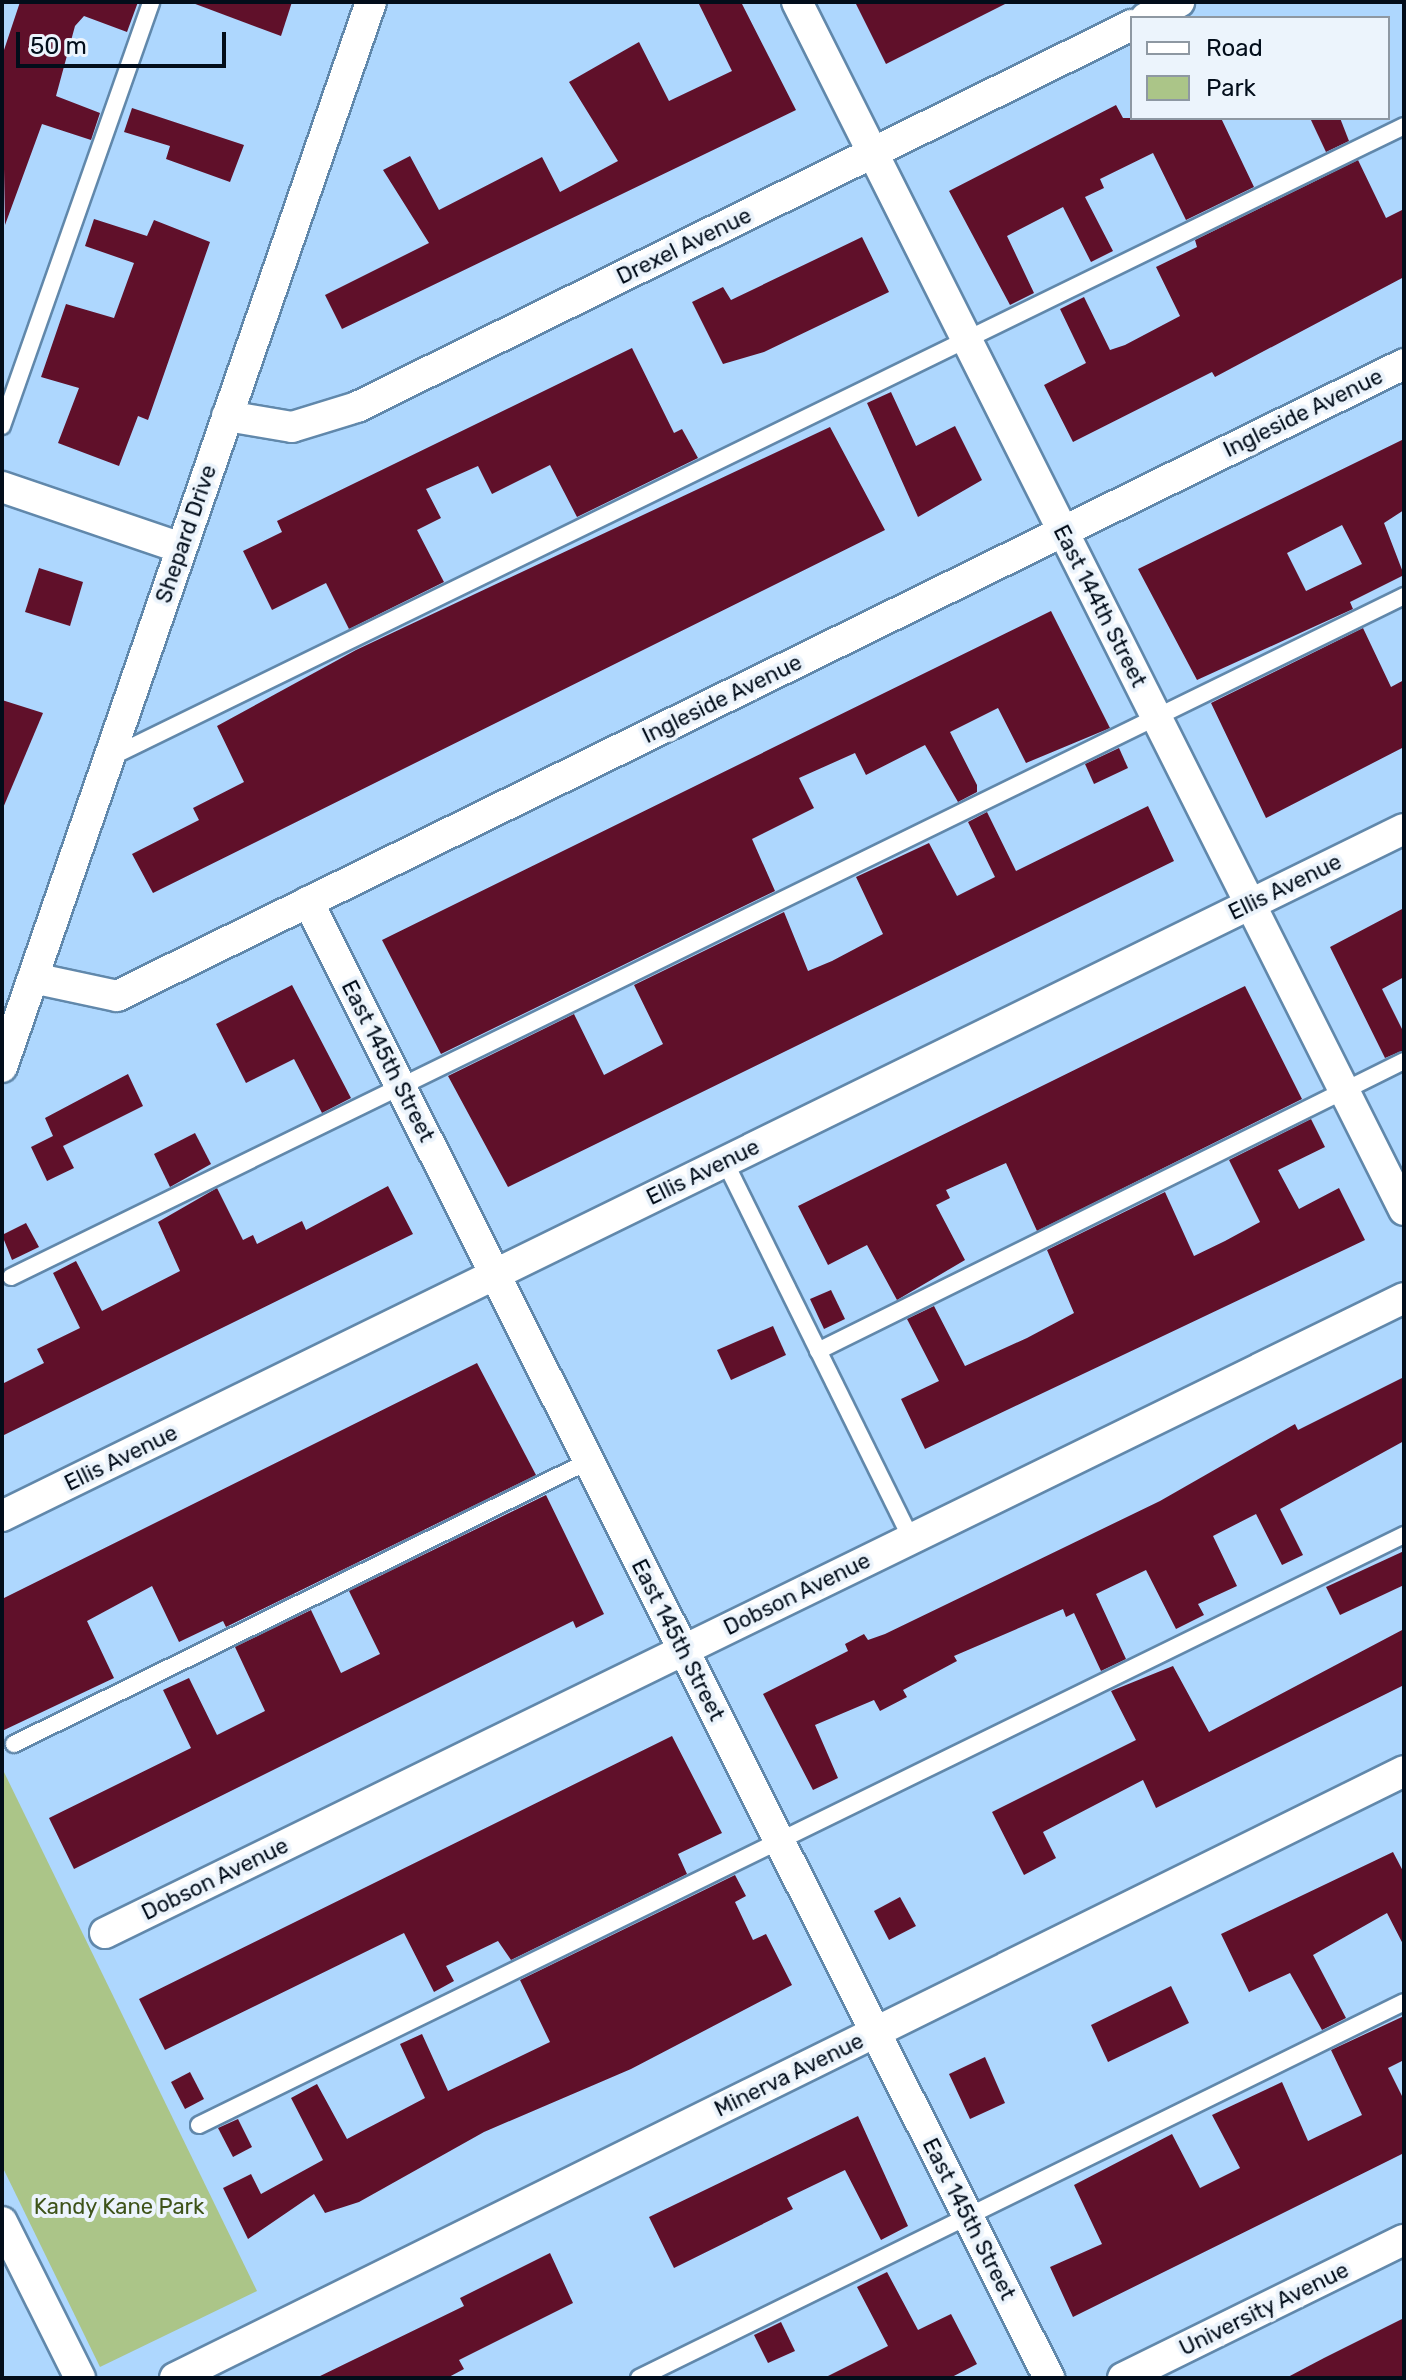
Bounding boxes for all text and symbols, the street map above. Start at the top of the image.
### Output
scale bar [20,16,230,66]
legend [1130,16,1390,120]
text: 50 m [30,32,87,60]
text: Road [1206,34,1263,62]
text: Park [1206,74,1256,102]
street label: Drexel Avenue [612,202,756,290]
street label: Ingleside Avenue [1219,363,1387,463]
street label: Shepard Drive [150,462,222,606]
street label: East 144th Street [1048,521,1152,691]
street label: Ingleside Avenue [638,649,806,749]
street label: Ellis Avenue [1224,848,1346,926]
street label: East 145th Street [336,976,440,1146]
street label: Ellis Avenue [642,1133,764,1211]
street label: Ellis Avenue [60,1419,182,1497]
street label: Dobson Avenue [719,1547,875,1641]
street label: East 145th Street [626,1555,730,1725]
street label: Dobson Avenue [137,1832,293,1926]
street label: Minerva Avenue [710,2027,868,2123]
street label: East 145th Street [917,2134,1021,2304]
park label: Kandy Kane Park [33,2194,205,2220]
street label: University Avenue [1175,2256,1353,2362]

